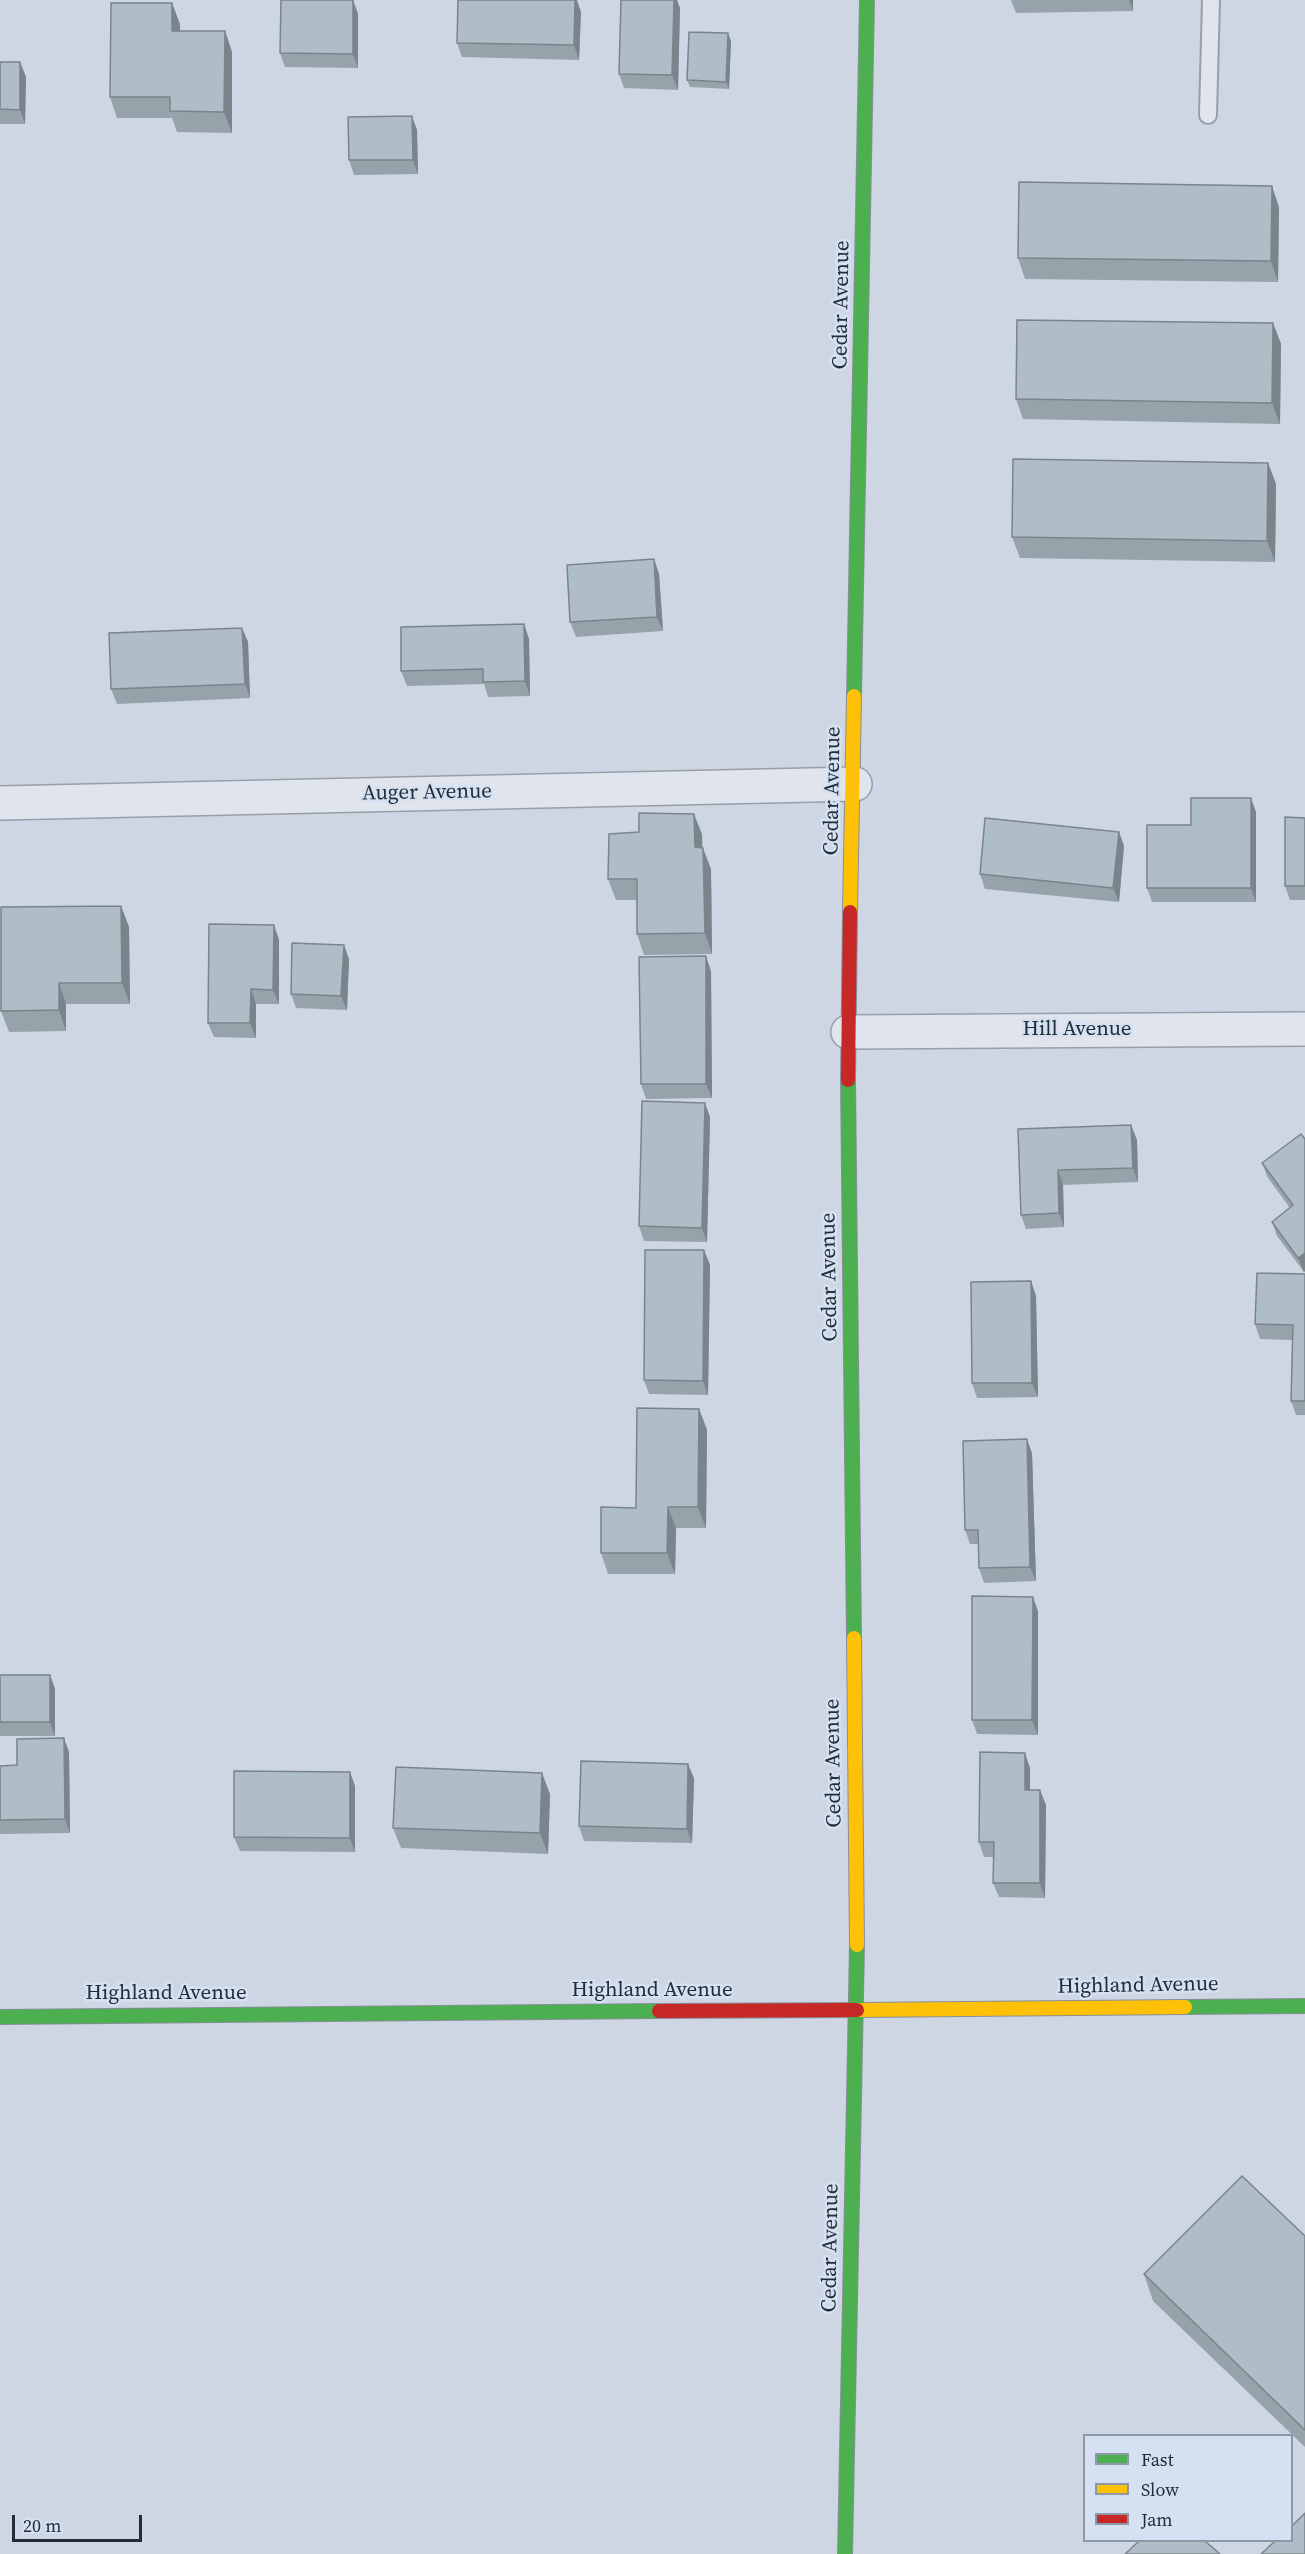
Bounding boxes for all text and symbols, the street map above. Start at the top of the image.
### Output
street label: Cedar Avenue [828,240,856,370]
street label: Cedar Avenue [819,726,847,856]
street label: Auger Avenue [362,779,492,807]
street label: Hill Avenue [1022,1017,1132,1043]
street label: Cedar Avenue [816,1212,844,1342]
street label: Cedar Avenue [820,1698,848,1828]
street label: Highland Avenue [1057,1972,1219,2000]
street label: Highland Avenue [571,1978,733,2004]
street label: Highland Avenue [85,1981,247,2007]
street label: Cedar Avenue [817,2183,845,2313]
legend [1083,2434,1293,2542]
text: Fast [1141,2447,1174,2472]
text: Slow [1141,2477,1179,2502]
scale bar [15,2503,146,2541]
text: Jam [1141,2507,1173,2532]
text: 20 m [23,2513,61,2538]

